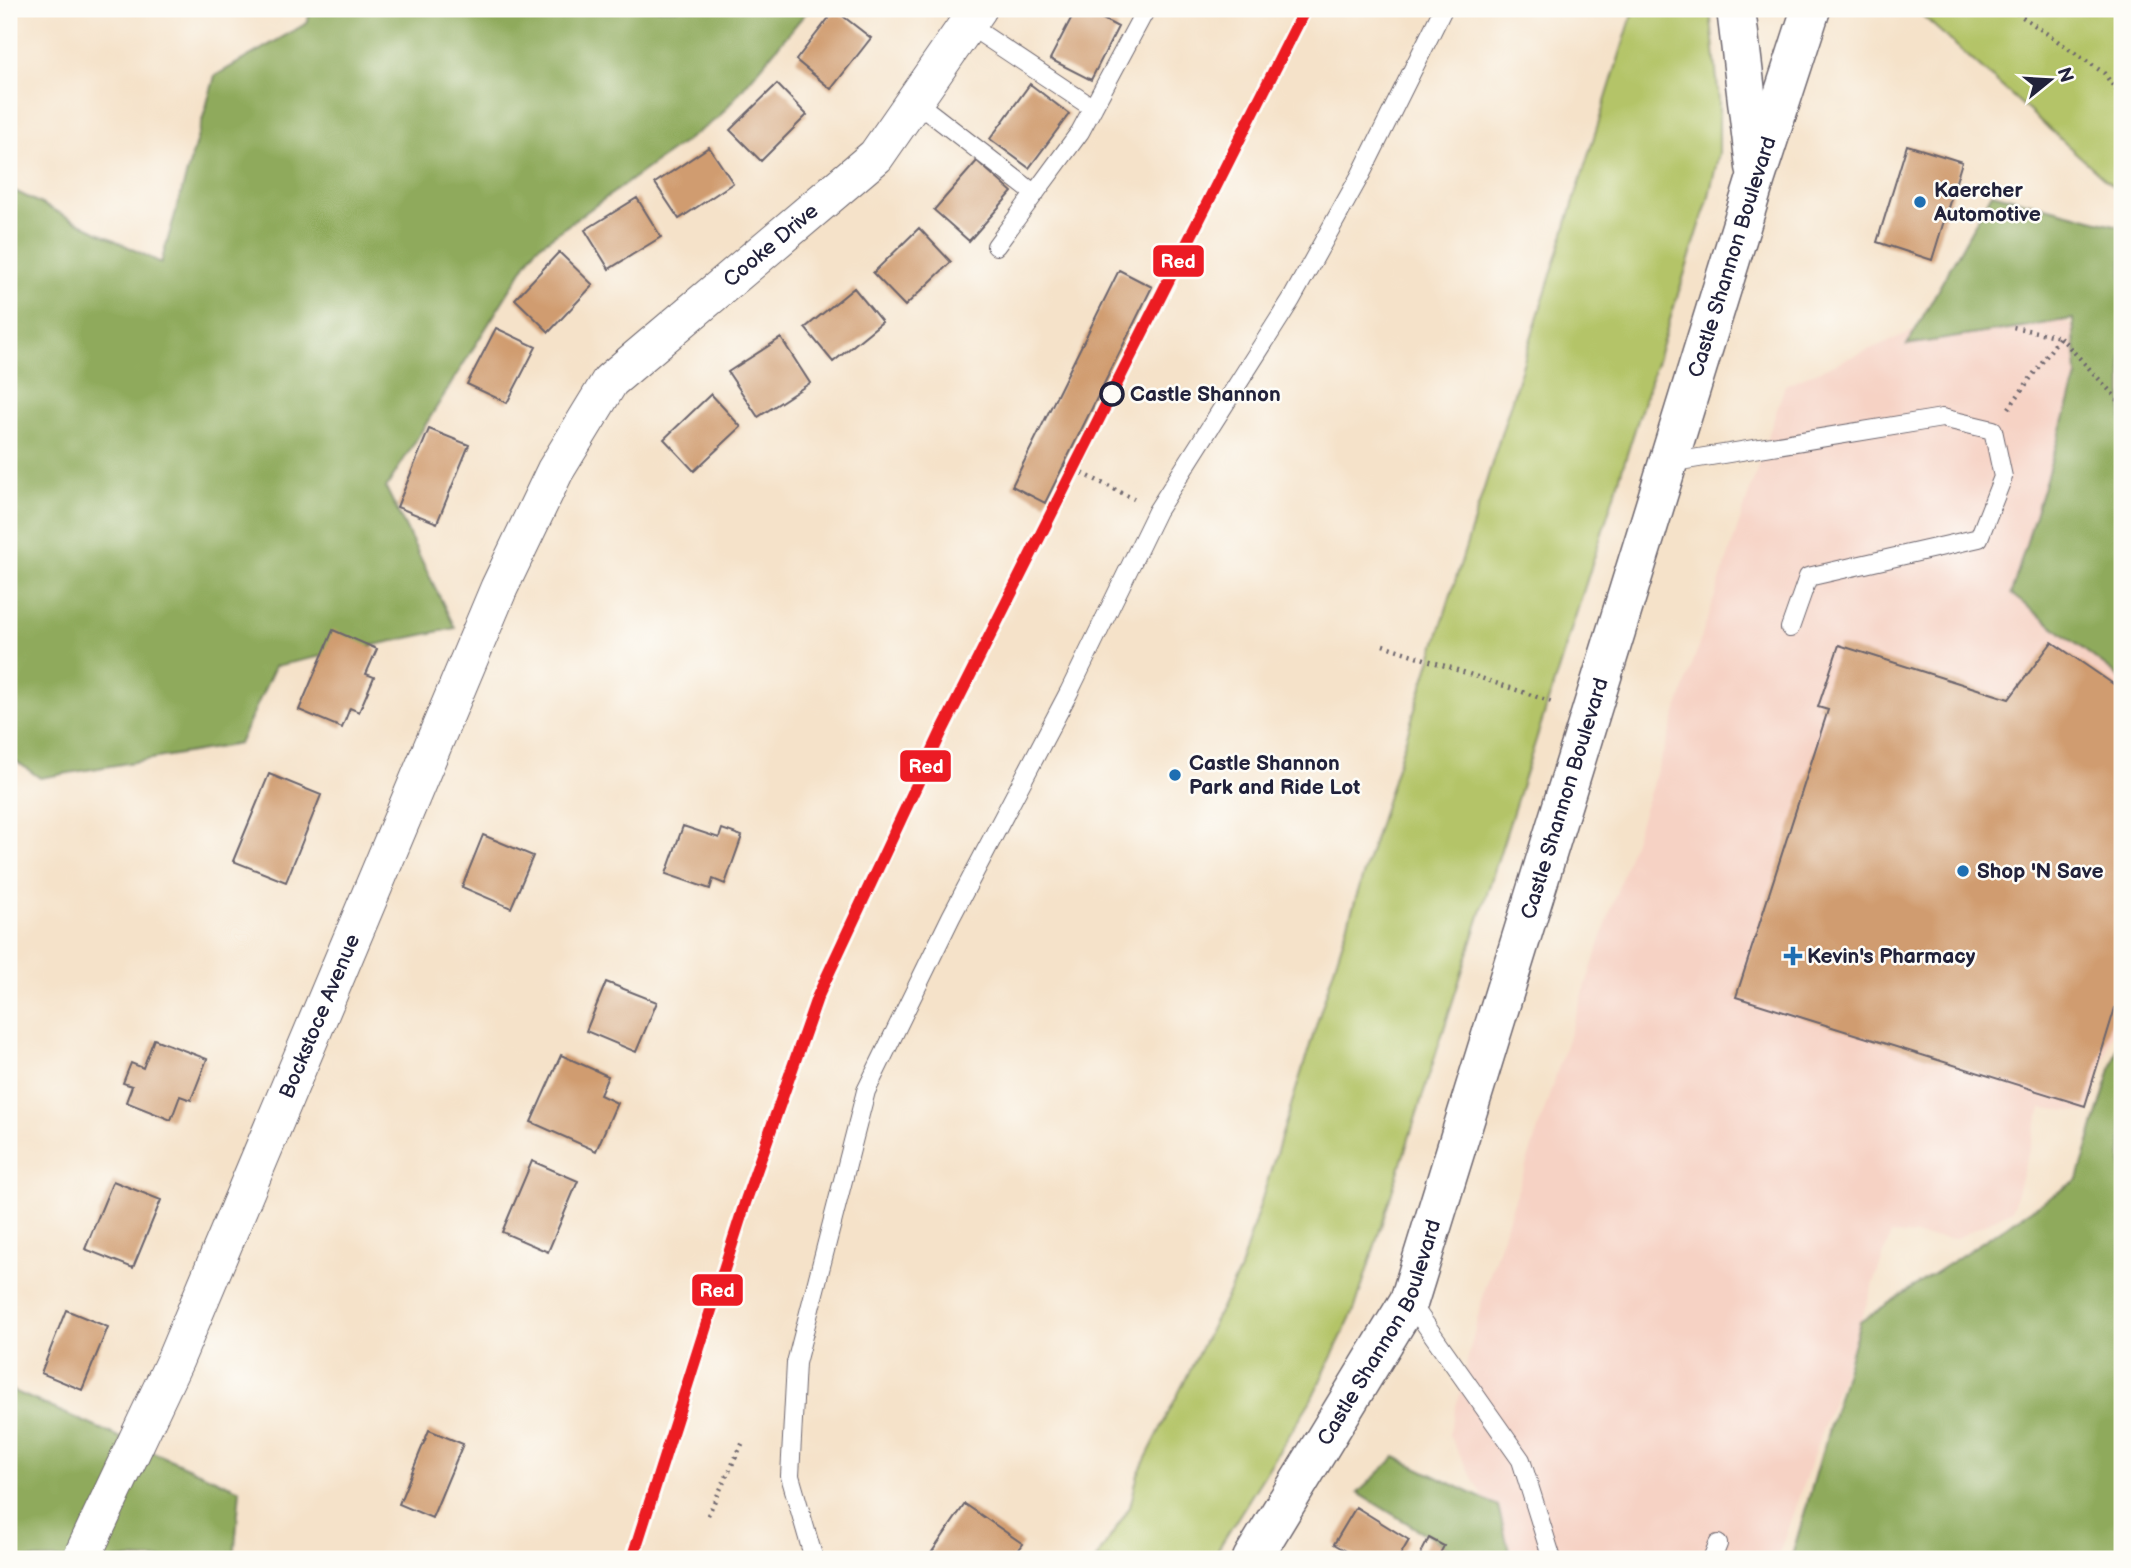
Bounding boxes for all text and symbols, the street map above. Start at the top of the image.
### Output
north arrow [2016,46,2086,116]
text: N [2052,65,2078,86]
street label: Castle Shannon Boulevard [1683,133,1781,380]
place label: Kaercher Automotive [1933,178,2041,227]
marker: Kaercher Automotive [1912,194,1928,210]
street label: Cooke Drive [718,198,823,292]
line badge: Red [1152,244,1205,278]
text: Red [1160,251,1196,274]
marker: Castle Shannon [1100,382,1124,406]
place label: Castle Shannon [1130,382,1281,407]
street label: Castle Shannon Boulevard [1515,675,1613,922]
line badge: Red [899,749,952,783]
place label: Castle Shannon Park and Ride Lot [1189,751,1360,800]
text: Red [908,756,944,779]
marker: Castle Shannon Park and Ride Lot [1167,767,1183,783]
place label: Shop 'N Save [1977,859,2104,884]
marker: Shop 'N Save [1955,863,1971,879]
street label: Bockstoce Avenue [274,930,365,1102]
place label: Kevin's Pharmacy [1807,944,1976,969]
marker: Kevin's Pharmacy [1785,948,1801,964]
street label: Castle Shannon Boulevard [1312,1217,1446,1450]
line badge: Red [691,1273,744,1307]
text: Red [699,1280,735,1303]

